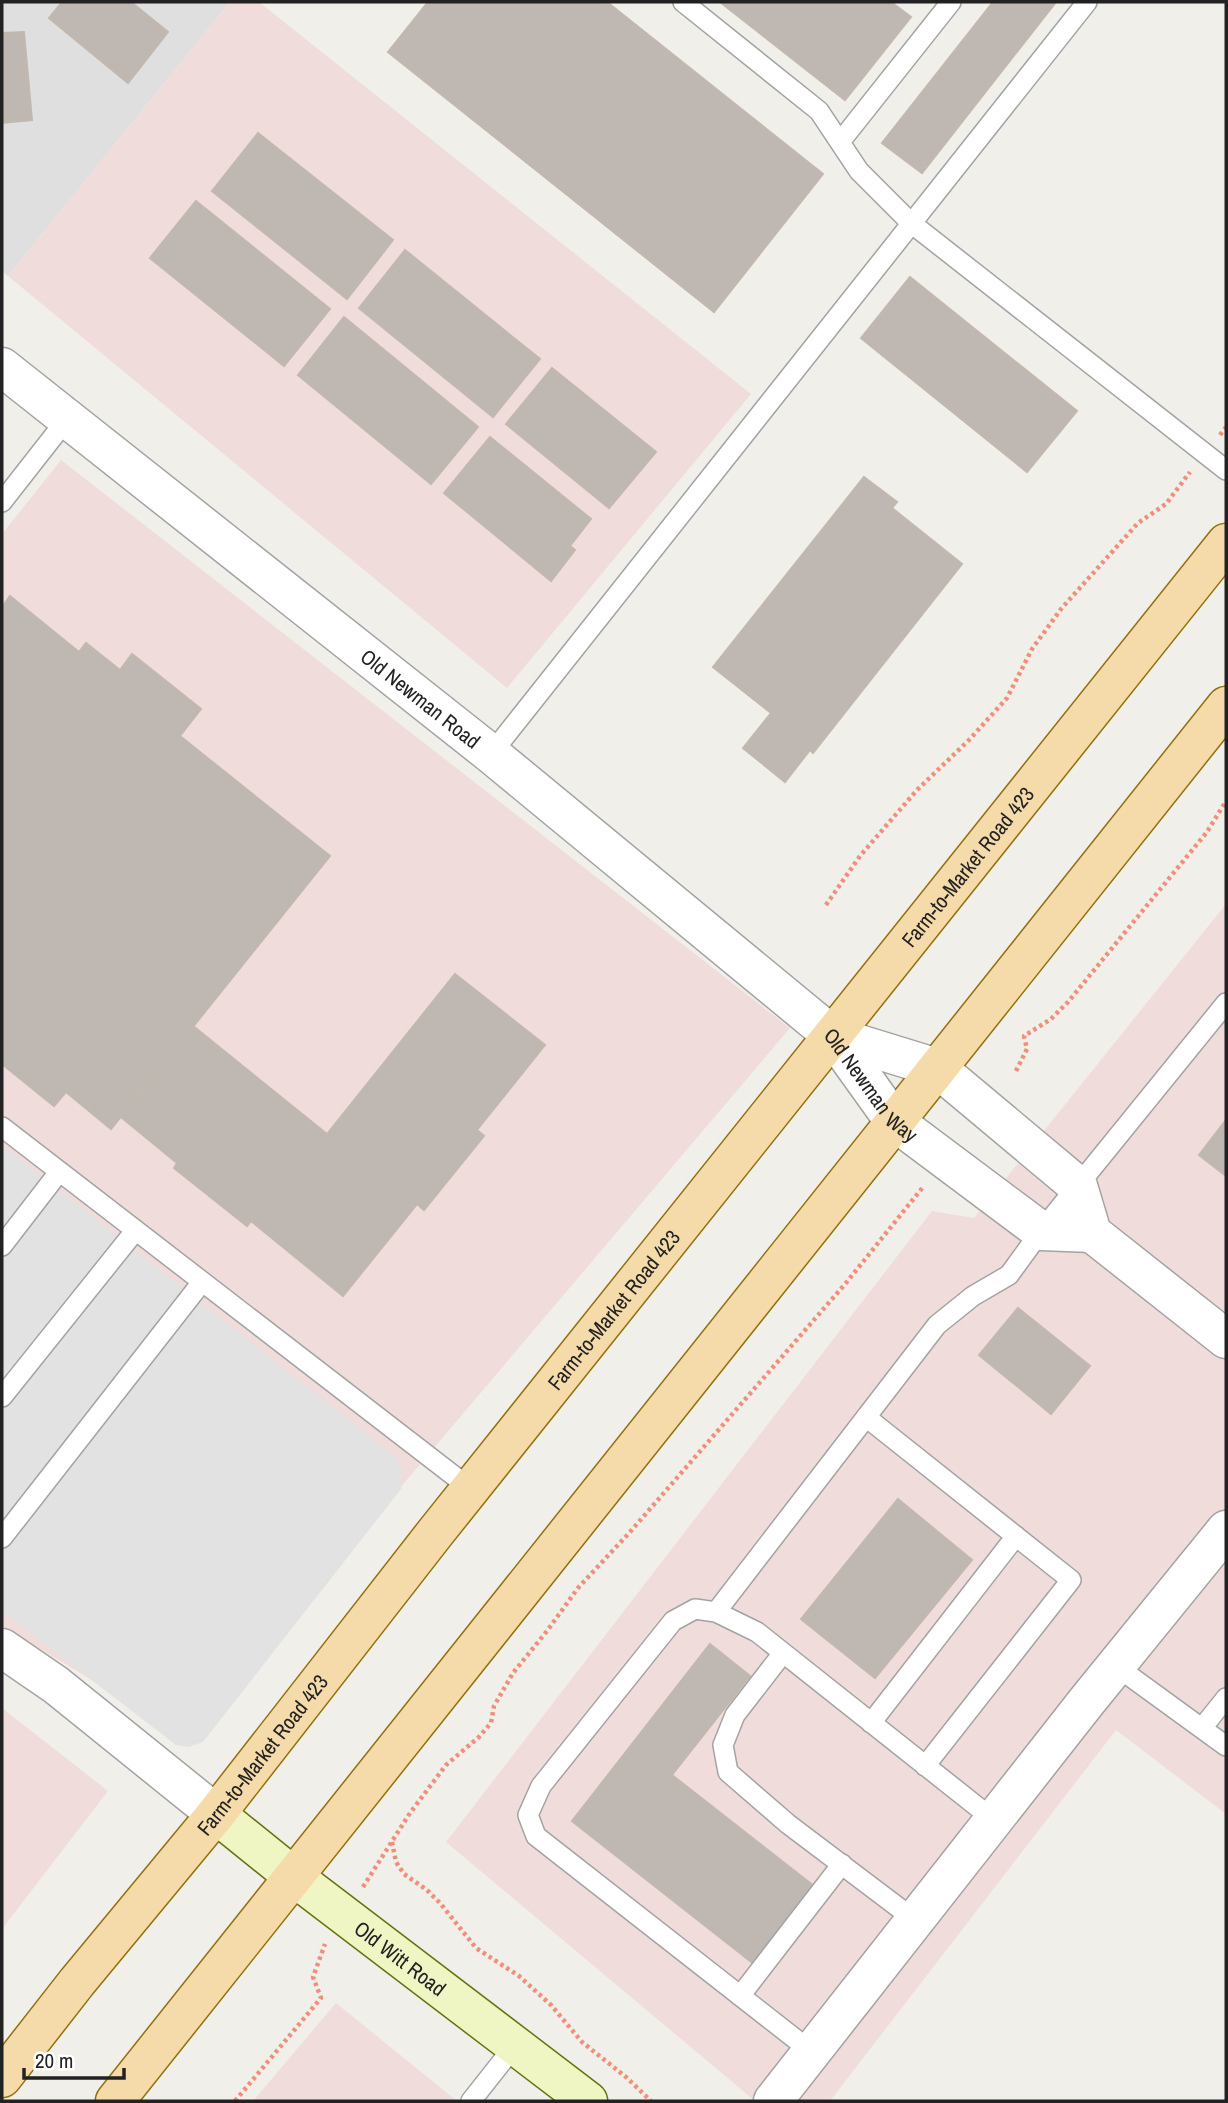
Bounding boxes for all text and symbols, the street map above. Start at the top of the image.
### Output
street label: Old Newman Road [355,642,487,755]
street label: Farm-to-Market Road 423 [894,781,1040,953]
street label: Old Newman Way [818,1020,924,1149]
street label: Farm-to-Market Road 423 [541,1224,686,1396]
street label: Farm-to-Market Road 423 [190,1668,334,1841]
street label: Old Witt Road [349,1914,452,2002]
scale bar [24,2036,124,2080]
text: 20 m [35,2046,73,2075]

